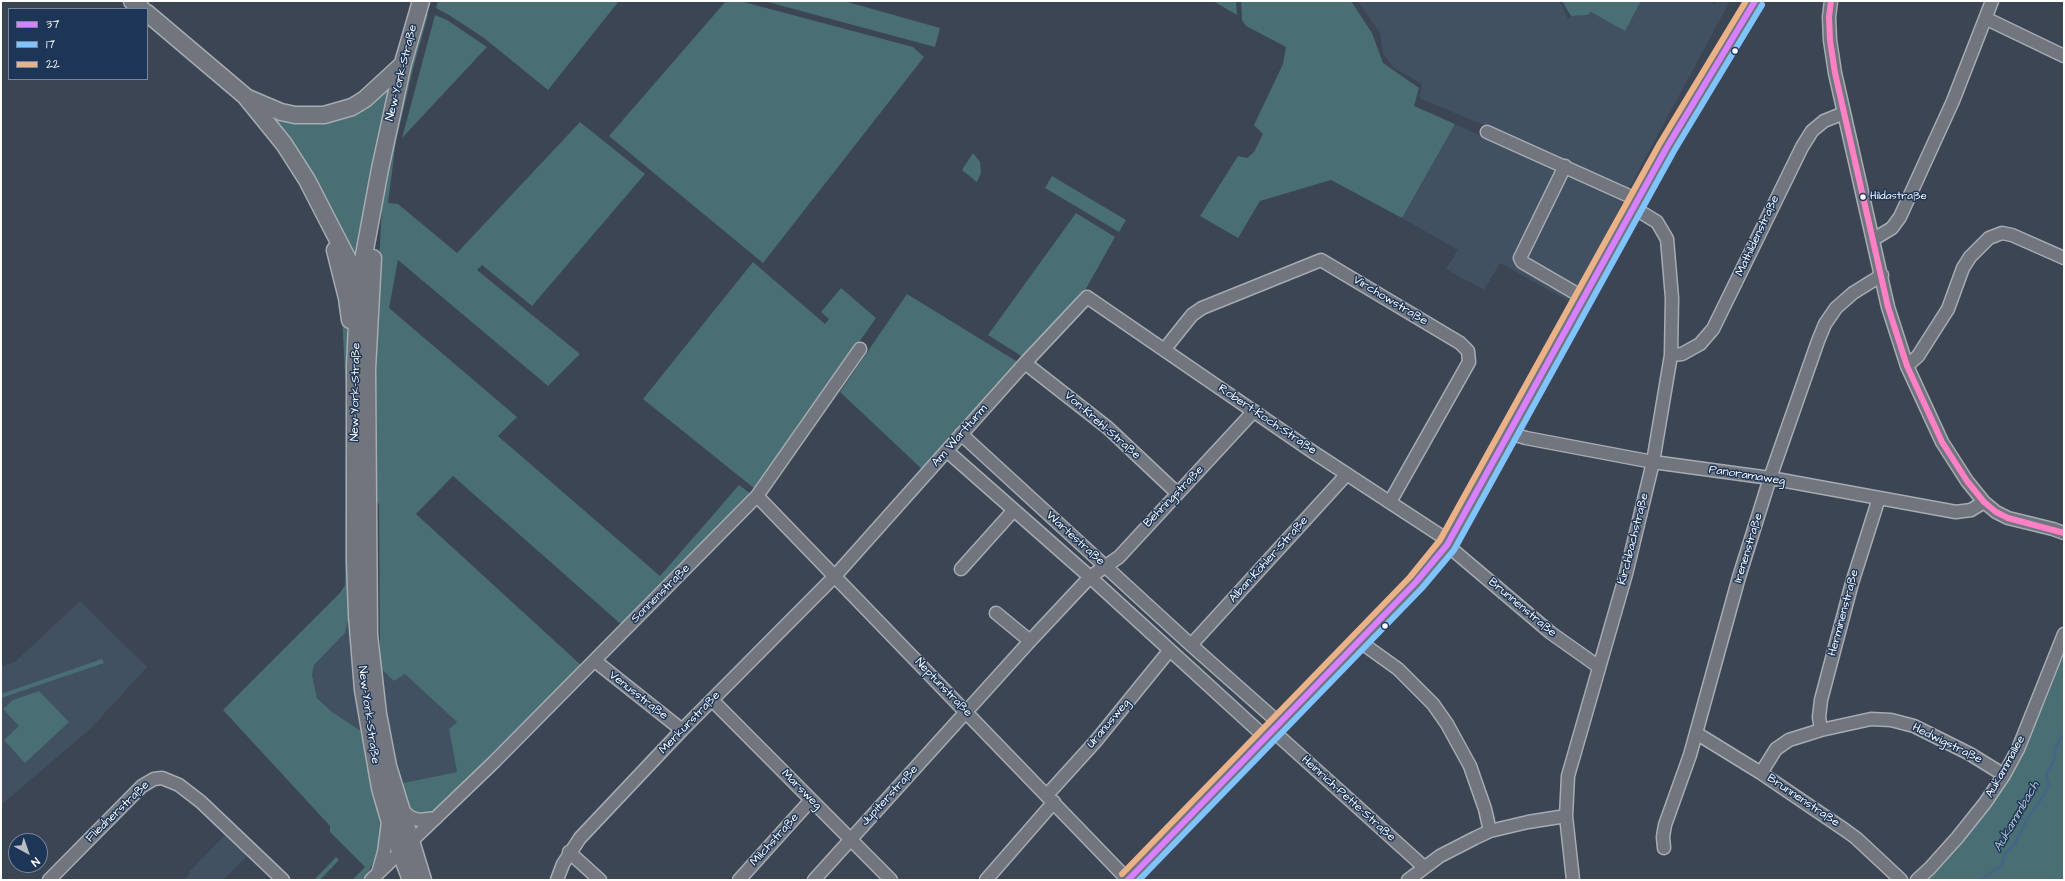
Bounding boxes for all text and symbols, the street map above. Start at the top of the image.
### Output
legend [8,8,148,80]
text: 37 [46,16,60,33]
street label: New-York-Straße [383,23,421,123]
text: 17 [46,36,55,53]
unlabelled marker [1730,46,1740,56]
text: 22 [46,56,60,73]
place label: Hildastraße [1870,190,1927,204]
marker: Hildastraße [1858,192,1868,202]
street label: Mathildenstraße [1733,193,1783,279]
street label: Virchowstraße [1350,273,1430,329]
street label: New-York-Straße [348,343,364,441]
street label: Robert-Koch-Straße [1215,382,1319,458]
street label: Von-Krehl-Straße [1061,389,1143,463]
street label: Am Wartturm [929,402,991,470]
street label: Behringstraße [1141,463,1207,531]
street label: Panoramaweg [1708,463,1786,489]
street label: Kirchbachstraße [1616,492,1652,586]
street label: Wartestraße [1043,509,1107,569]
street label: Irenenstraße [1732,511,1766,585]
street label: Alban-Köhler-Straße [1226,514,1312,606]
street label: Sonnenstraße [628,561,694,627]
street label: Herminenstraße [1826,568,1862,658]
street label: Brunnenstraße [1485,575,1559,641]
unlabelled marker [1380,621,1390,631]
street label: Neptunstraße [911,656,975,720]
street label: New-York-Straße [354,665,382,765]
street label: Venusstraße [606,669,670,723]
street label: Merkurstraße [656,689,724,757]
street label: Uranusweg [1084,696,1134,752]
street label: Hedwigstraße [1910,721,1984,767]
street label: Aukammallee [1983,733,2029,801]
street label: Heinrich-Pette-Straße [1298,753,1398,845]
street label: Jupiterstraße [858,763,922,829]
street label: Marsweg [778,767,824,813]
street label: Brunnenstraße [1764,771,1842,831]
street label: Fliednerstraße [83,778,153,846]
water label: Aukammbach [1991,779,2043,855]
street label: Milchstraße [748,811,802,869]
north arrow [8,833,48,873]
text: N [28,854,43,870]

